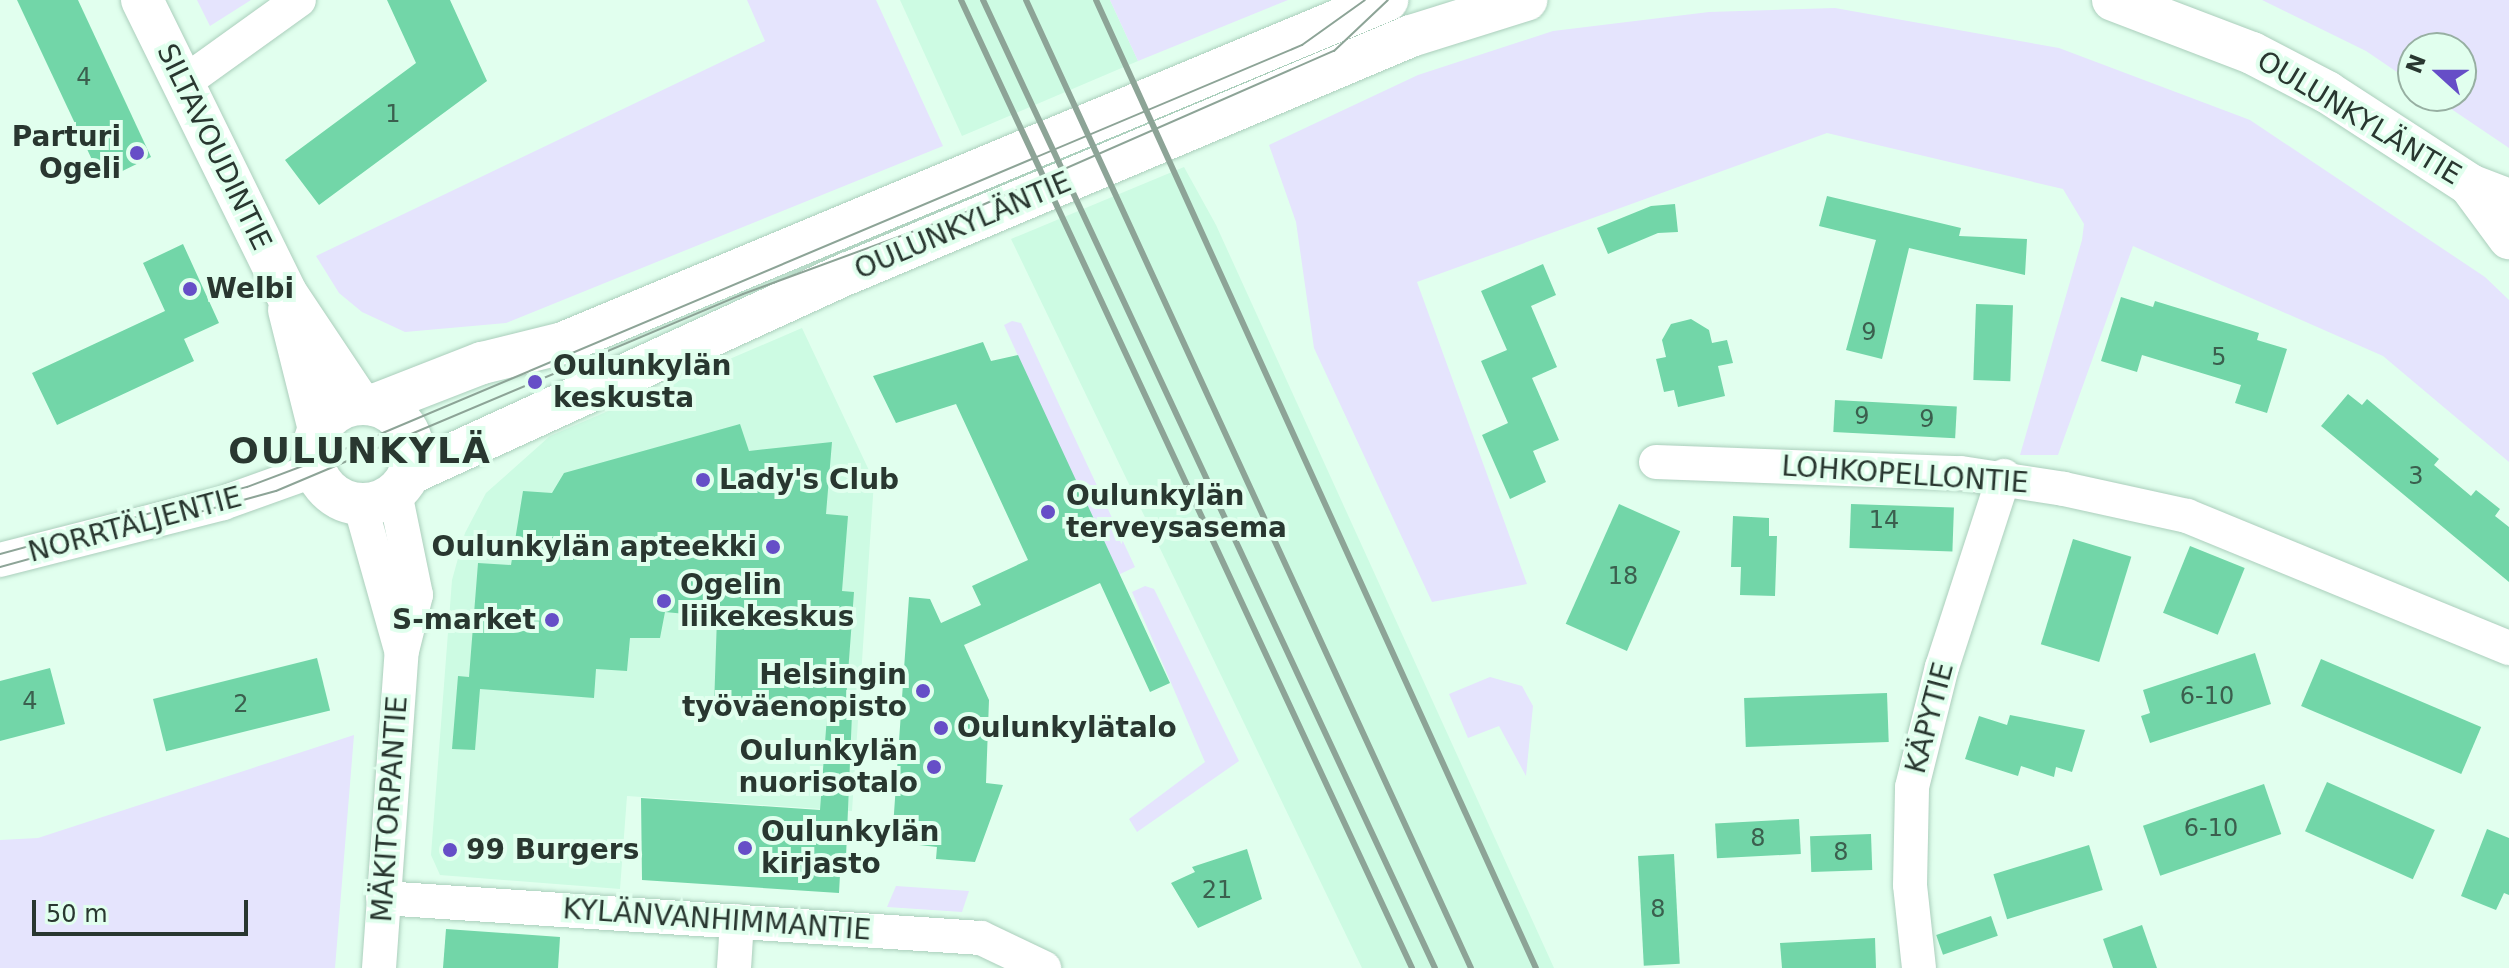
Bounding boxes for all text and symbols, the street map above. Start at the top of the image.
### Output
north arrow [2397,32,2477,112]
street label: SILTAVOUDINTIE [150,38,278,256]
street label: OULUNKYLÄNTIE [2251,44,2467,192]
house number: 4 [76,64,92,92]
house number: 1 [385,101,401,129]
place label: Parturi Ogeli [12,120,121,186]
marker: Parturi Ogeli [128,144,146,162]
street label: OULUNKYLÄNTIE [850,165,1076,287]
place label: Welbi [206,272,294,306]
marker: Welbi [181,280,199,298]
house number: 9 [1861,319,1877,347]
house number: 5 [2211,344,2227,372]
place label: Oulunkylän keskusta [553,349,732,415]
marker: Oulunkylän keskusta [524,371,546,393]
house number: 9 [1854,403,1870,431]
house number: 9 [1919,406,1935,434]
district label: OULUNKYLÄ [228,429,492,473]
street label: LOHKOPELLONTIE [1780,450,2030,500]
place label: Lady's Club [719,463,899,497]
house number: 3 [2408,463,2424,491]
marker: Lady's Club [694,471,712,489]
place label: Oulunkylän terveysasema [1066,479,1287,545]
street label: NORRTÄLJENTIE [25,480,245,570]
marker: Oulunkylän terveysasema [1037,501,1059,523]
house number: 14 [1869,507,1899,535]
place label: Oulunkylän apteekki [432,530,757,564]
marker: Oulunkylän apteekki [764,538,782,556]
house number: 18 [1608,563,1638,591]
place label: Ogelin liikekeskus [680,568,854,634]
marker: Ogelin liikekeskus [655,592,673,610]
place label: S-market [392,603,536,637]
marker: S-market [543,611,561,629]
place label: Helsingin työväenopisto [682,658,907,724]
street label: KÄPYTIE [1899,659,1961,777]
marker: Helsingin työväenopisto [914,682,932,700]
house number: 6-10 [2180,683,2234,711]
house number: 4 [22,688,38,716]
house number: 2 [233,691,249,719]
street label: MÄKITORPANTIE [365,695,415,923]
place label: Oulunkylätalo [957,711,1177,745]
marker: Oulunkylätalo [932,719,950,737]
place label: Oulunkylän nuorisotalo [738,734,918,800]
marker: Oulunkylän nuorisotalo [925,758,943,776]
place label: Oulunkylän kirjasto [761,815,940,881]
house number: 6-10 [2184,815,2238,843]
house number: 8 [1750,825,1766,853]
place label: 99 Burgers [466,833,639,867]
marker: Oulunkylän kirjasto [736,839,754,857]
house number: 8 [1833,839,1849,867]
marker: 99 Burgers [441,841,459,859]
house number: 21 [1202,877,1232,905]
scale bar [36,884,252,934]
street label: KYLÄNVANHIMMANTIE [562,892,872,948]
house number: 8 [1650,896,1666,924]
text: 50 m [46,900,108,928]

